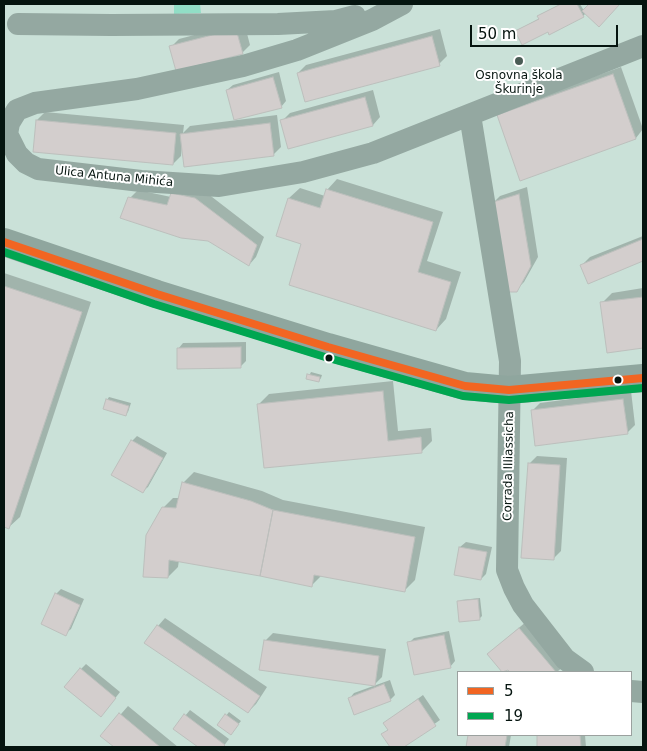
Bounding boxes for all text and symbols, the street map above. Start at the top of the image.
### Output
scale bar [472,15,620,47]
text: 50 m [478,25,516,43]
marker: Osnovna škola Škurinje [513,55,525,67]
place label: Osnovna škola Škurinje [475,69,563,97]
street label: Ulica Antuna Mihića [54,164,174,190]
unlabelled marker [324,353,334,363]
unlabelled marker [613,375,623,385]
street label: Corrada Illiassicha [501,411,517,521]
legend [457,671,632,736]
text: 5 [504,682,514,700]
text: 19 [504,707,523,725]

